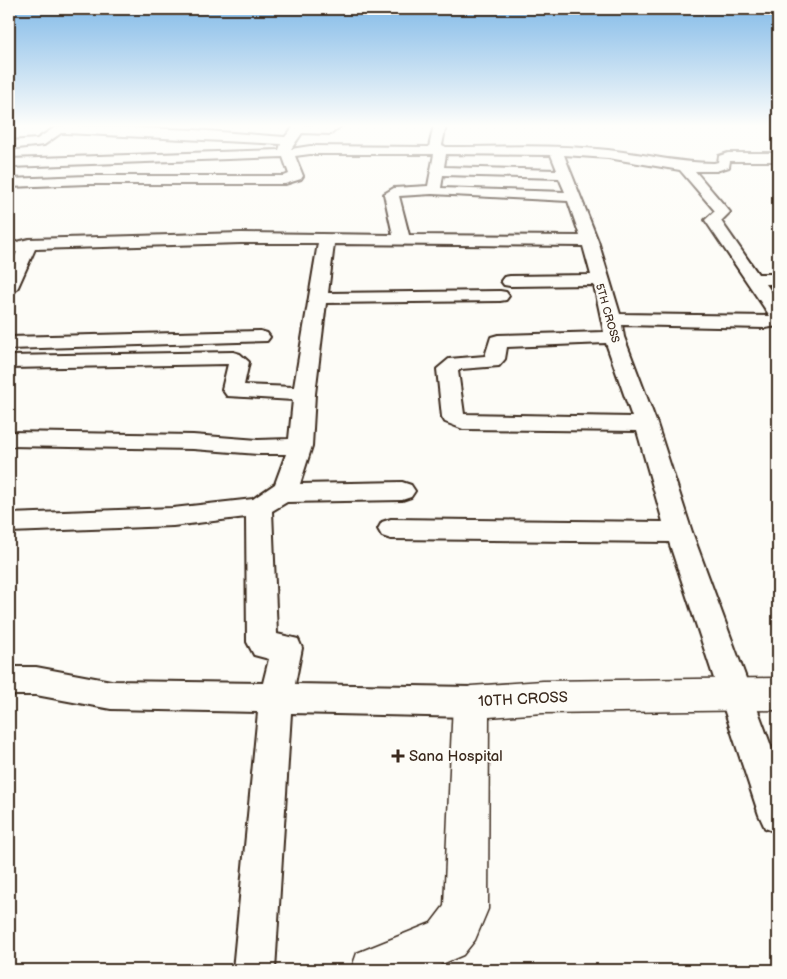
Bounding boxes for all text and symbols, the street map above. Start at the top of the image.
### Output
street label: 5TH CROSS [593,282,622,345]
street label: 10TH CROSS [478,688,568,711]
place label: Sana Hospital [409,747,503,766]
marker: Sana Hospital [391,749,405,763]

